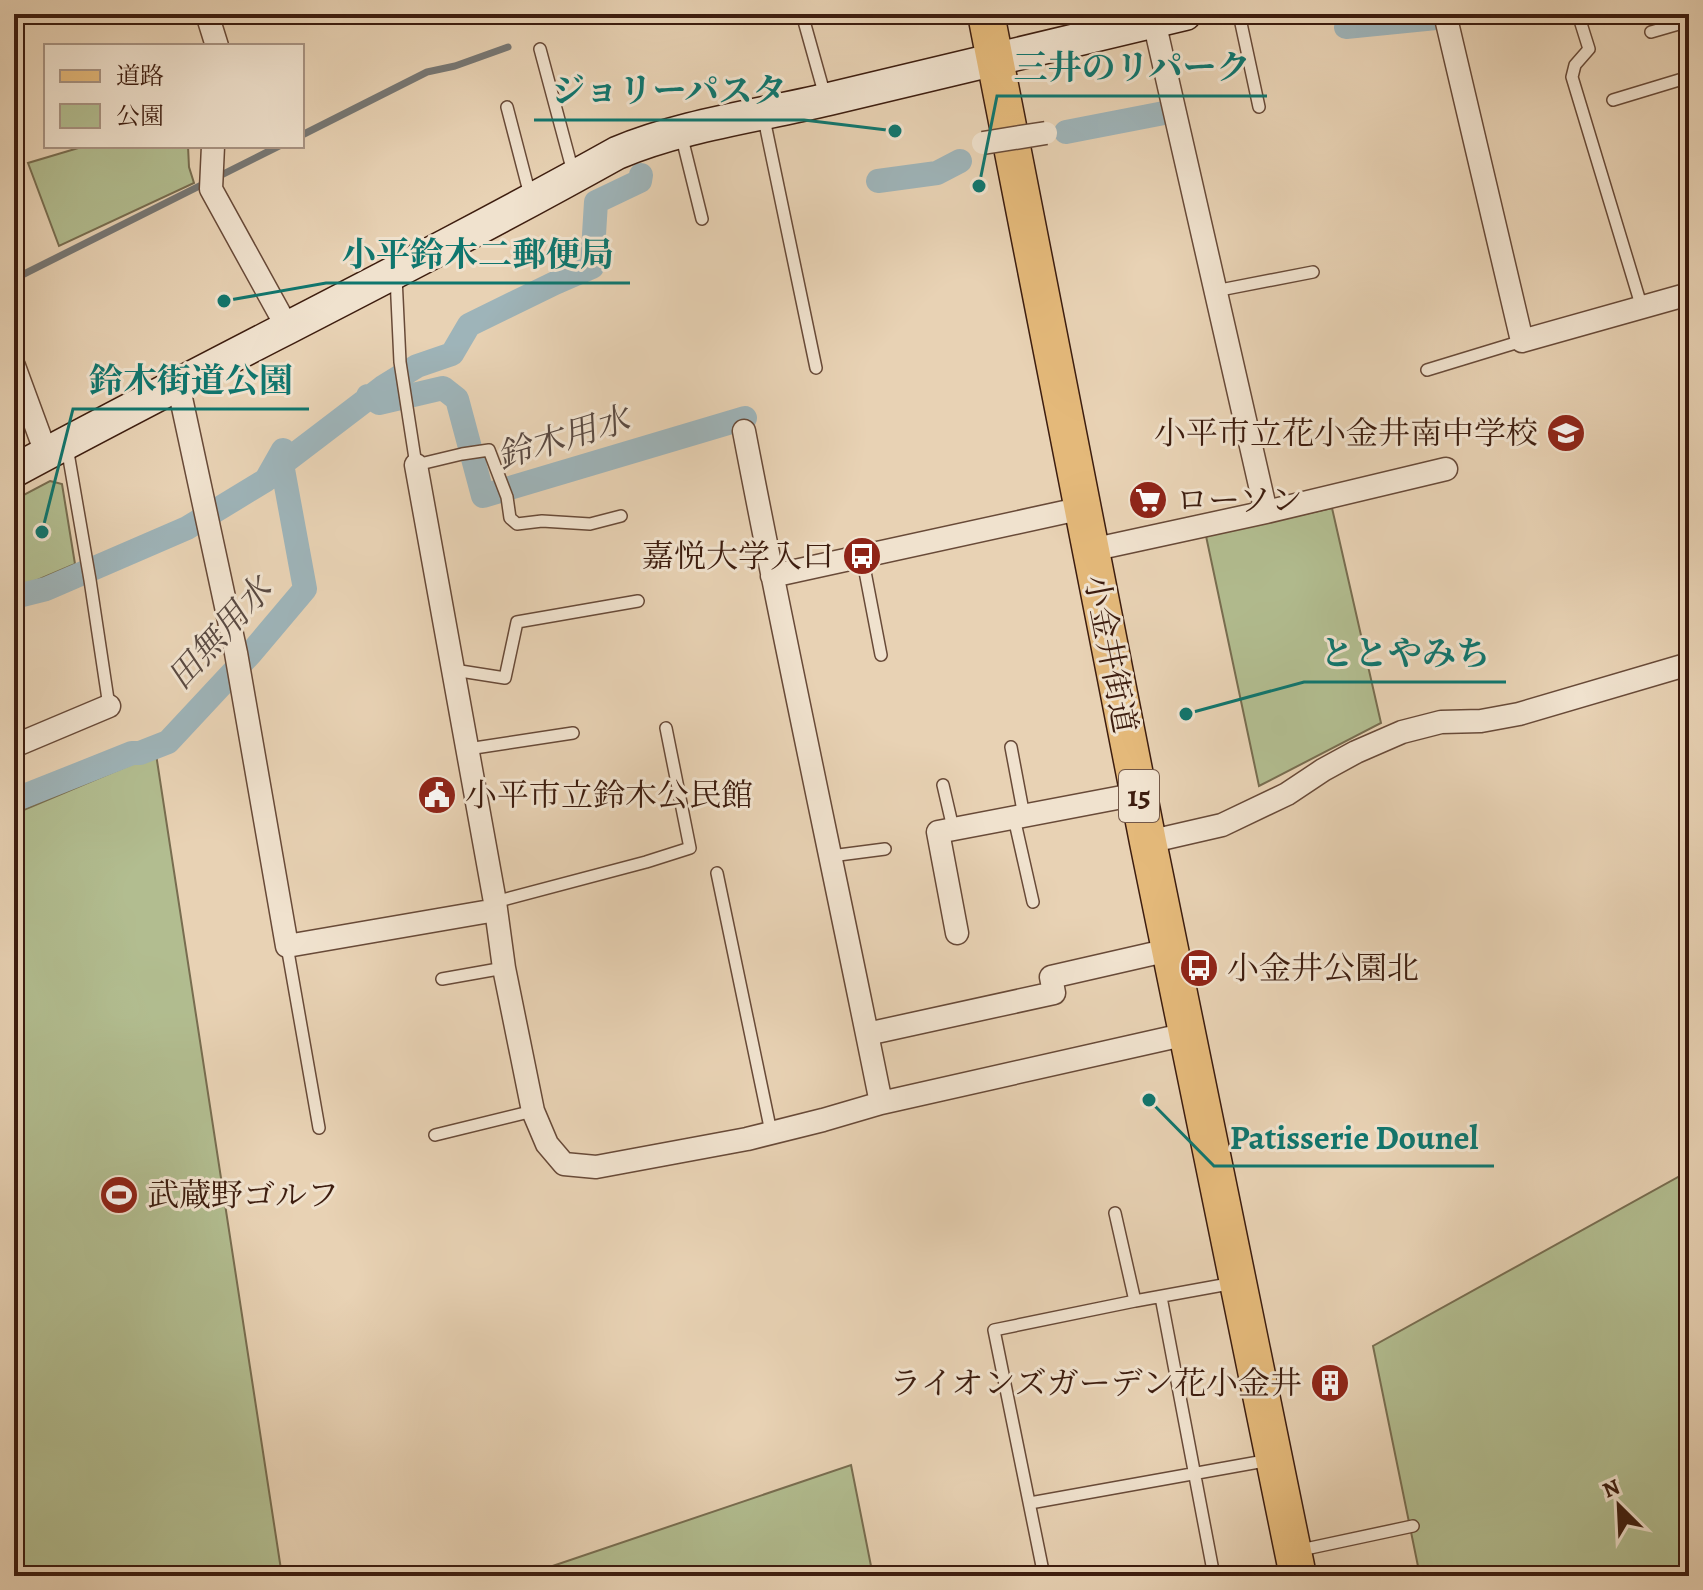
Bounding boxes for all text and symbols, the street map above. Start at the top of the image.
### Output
callout: 三井のリパーク [997,38,1267,96]
legend [44,44,304,148]
text: 三井のリパーク [1014,44,1250,91]
text: 道路 [116,60,164,92]
callout: ジョリーパスタ [534,62,804,120]
text: ジョリーパスタ [551,67,787,114]
text: 公園 [116,100,164,132]
callout: 小平鈴木二郵便局 [326,225,630,283]
text: 小平鈴木二郵便局 [342,231,614,278]
callout: 鈴木街道公園 [73,351,309,409]
text: 鈴木街道公園 [89,357,293,404]
water label: 鈴木用水 [491,394,638,480]
place label: 小平市立花小金井南中学校 [1154,411,1538,455]
school or university icon: 小平市立花小金井南中学校 [1545,412,1587,454]
place label: ローソン [1176,478,1303,522]
supermarket icon: ローソン [1127,479,1169,521]
place label: 嘉悦大学入口 [642,534,834,578]
bus stop icon: 嘉悦大学入口 [841,535,883,577]
water label: 田無用水 [156,565,284,700]
street label: 小金井街道 [1074,571,1148,737]
callout: ととやみち [1304,624,1506,682]
text: ととやみち [1320,630,1490,677]
road number: 15 [1119,770,1159,822]
place label: 小平市立鈴木公民館 [465,773,753,817]
public building icon: 小平市立鈴木公民館 [416,774,458,816]
place label: 小金井公園北 [1227,946,1419,990]
bus stop icon: 小金井公園北 [1178,947,1220,989]
callout: Patisserie Dounel [1214,1108,1494,1166]
text: Patisserie Dounel [1230,1114,1478,1161]
place label: 武蔵野ゴルフ [147,1173,339,1217]
sports icon: 武蔵野ゴルフ [98,1174,140,1216]
place label: ライオンズガーデン花小金井 [890,1361,1302,1405]
building icon: ライオンズガーデン花小金井 [1309,1362,1351,1404]
north arrow [1579,1466,1659,1546]
text: N [1598,1472,1625,1506]

